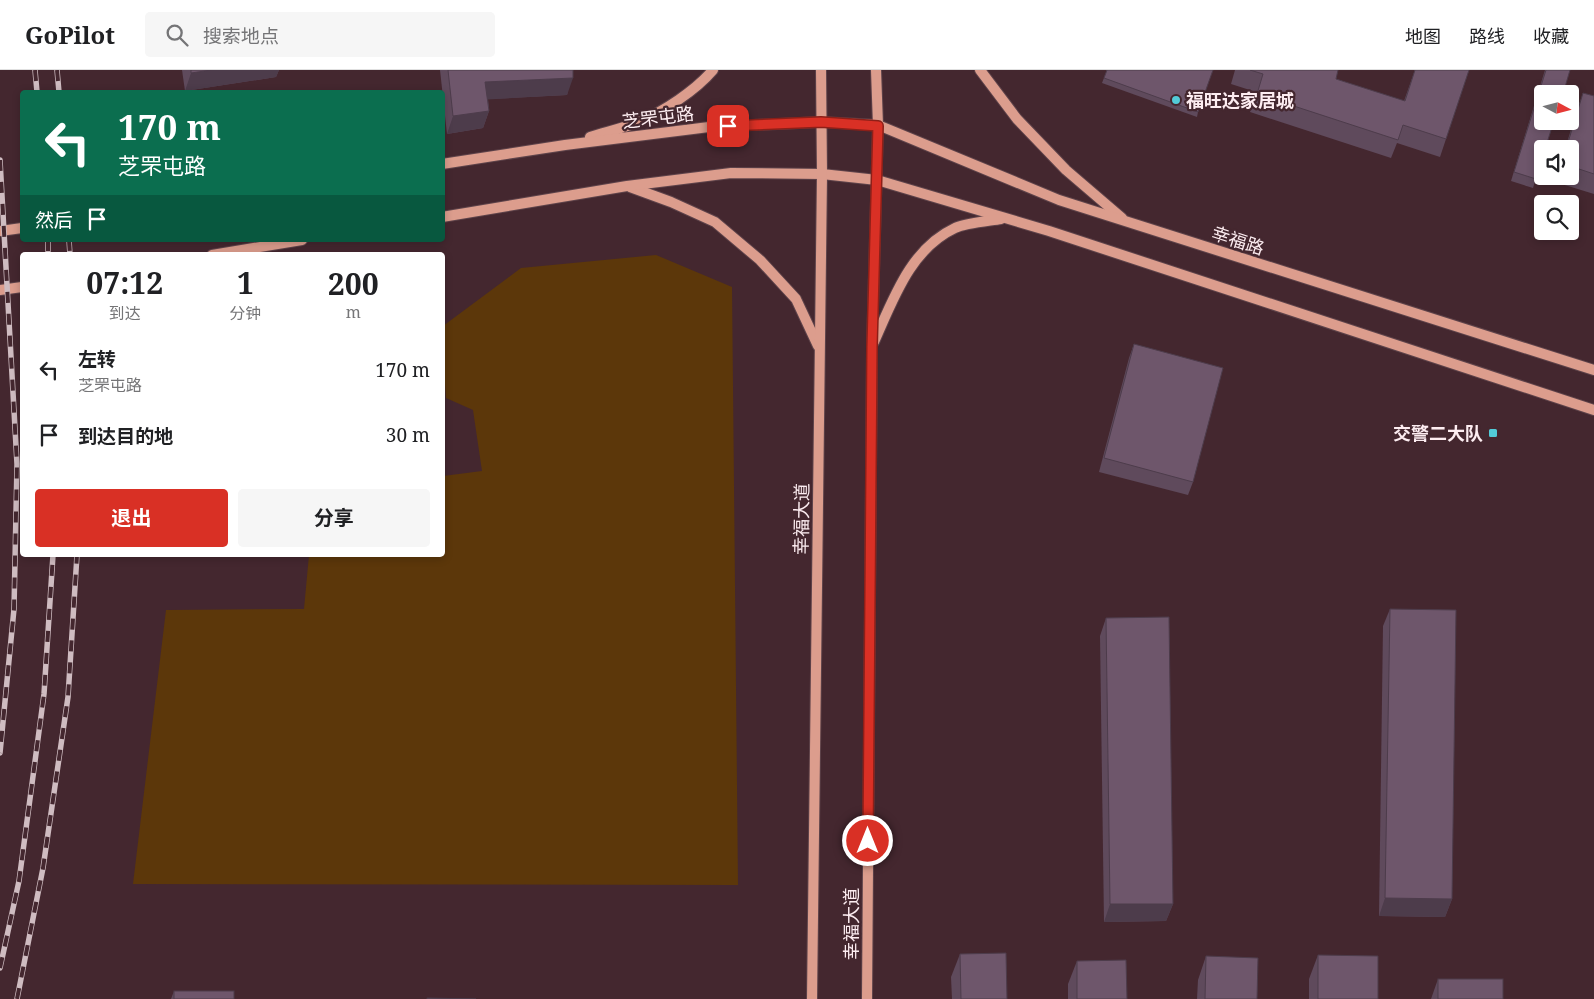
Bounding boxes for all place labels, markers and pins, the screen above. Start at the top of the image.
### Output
place label: 福旺达家居城 [1186,88,1294,112]
marker: 福旺达家居城 [1170,94,1182,106]
pin [707,105,749,147]
place label: 交警二大队 [1393,421,1483,445]
marker: 交警二大队 [1487,427,1499,439]

